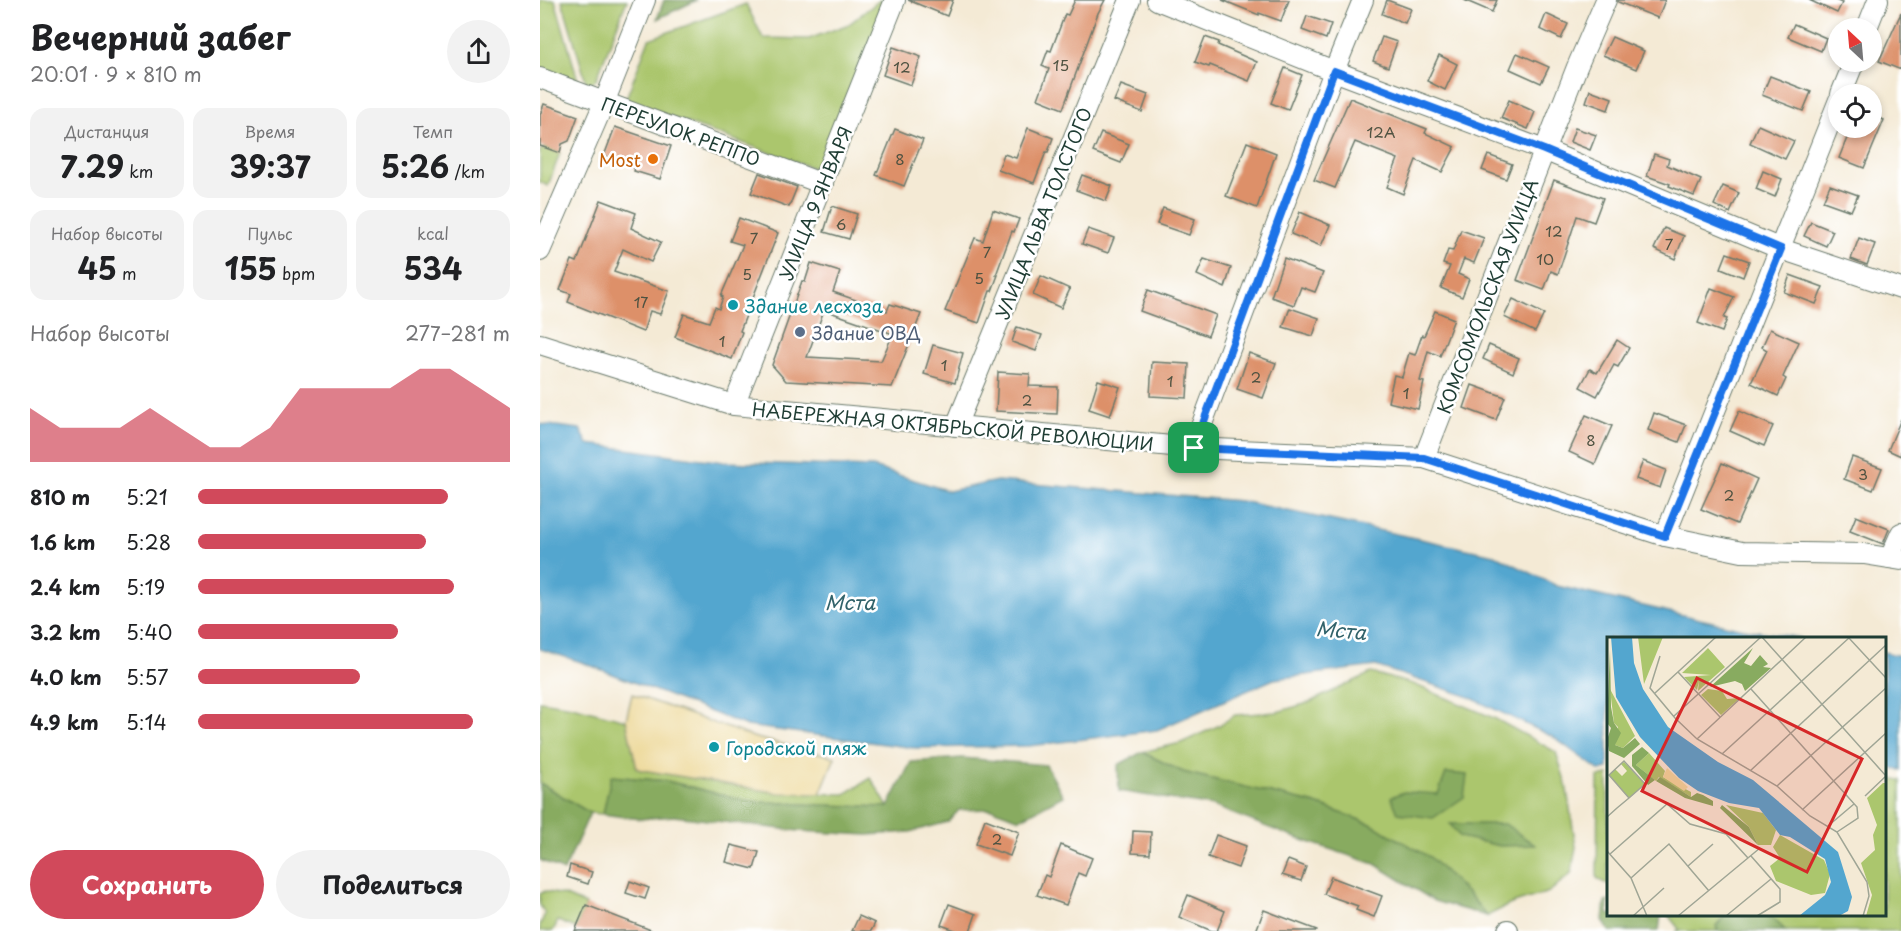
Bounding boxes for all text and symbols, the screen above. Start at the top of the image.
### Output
text: Вечерний забег [30,11,290,61]
north arrow [1828,18,1882,72]
map controls [1828,18,1882,138]
button: share [447,20,510,83]
house number: 15 [1053,53,1069,76]
house number: 12 [893,55,911,78]
text: 20:01 · 9 × 810 m [30,59,202,89]
button: locate [1828,84,1882,138]
street label: ПЕРЕУЛОК РЕППО [598,90,764,172]
street label: УЛИЦА ЛЬВА ТОЛСТОГО [988,103,1098,323]
text: Дистанция [65,119,149,143]
text: Время [244,119,296,143]
text: Темп [413,119,453,143]
house number: 12А [1367,120,1395,143]
street label: УЛИЦА 9 ЯНВАРЯ [772,122,858,284]
text: 7.29 [61,143,124,188]
text: 39:37 [230,143,310,188]
text: 5:26 [381,143,449,188]
place label: Most [599,146,641,173]
house number: 8 [895,147,905,170]
marker: Most [646,152,660,166]
text: km [124,159,153,183]
text: /km [449,159,485,183]
street label: КОМСОМОЛЬСКАЯ УЛИЦА [1430,174,1544,417]
house number: 6 [836,212,846,235]
house number: 12 [1545,219,1563,242]
text: Набор высоты [51,221,163,245]
text: Пульс [247,221,293,245]
text: kcal [417,221,449,245]
house number: 7 [750,226,759,249]
house number: 7 [1665,232,1674,255]
house number: 7 [983,240,992,263]
text: 45 [77,245,117,290]
text: 155 [225,245,277,290]
text: 534 [404,245,462,290]
house number: 10 [1536,247,1554,270]
text: m [117,261,137,285]
text: bpm [277,261,315,285]
house number: 5 [742,262,752,285]
house number: 5 [974,266,984,289]
house number: 17 [634,290,648,313]
place label: Здание лесхоза [745,292,884,319]
marker: Здание лесхоза [726,298,740,312]
text: Набор высоты [30,318,170,348]
text: 277–281 m [405,318,510,348]
place label: Здание ОВД [812,319,921,346]
marker: Здание ОВД [793,325,807,339]
house number: 1 [719,329,725,352]
house number: 1 [941,353,947,376]
house number: 2 [1251,365,1261,388]
house number: 1 [1167,369,1173,392]
house number: 1 [1403,381,1409,404]
house number: 2 [1022,388,1032,411]
street label: НАБЕРЕЖНАЯ ОКТЯБРЬСКОЙ РЕВОЛЮЦИИ [751,395,1155,457]
pin [1168,422,1219,473]
house number: 8 [1586,428,1596,451]
icon: arrive [1177,431,1210,464]
house number: 3 [1858,462,1868,485]
text: 810 m [30,482,90,512]
text: 5:21 [126,482,168,512]
house number: 2 [1724,483,1734,506]
text: 1.6 km [30,527,95,557]
text: 5:28 [126,527,171,557]
text: 2.4 km [30,572,100,602]
text: 5:19 [126,572,165,602]
water label: Мста [825,587,876,617]
water label: Мста [1315,613,1368,647]
text: 3.2 km [30,617,101,647]
text: 5:40 [126,617,172,647]
inset map [1607,637,1886,916]
text: 4.0 km [30,662,102,692]
text: 5:57 [126,662,169,692]
text: 4.9 km [30,707,99,737]
text: 5:14 [126,707,167,737]
place label: Городской пляж [726,734,866,761]
marker: Городской пляж [707,740,721,754]
house number: 2 [992,827,1002,850]
button: Сохранить [30,850,264,919]
button: Поделиться [276,850,510,919]

